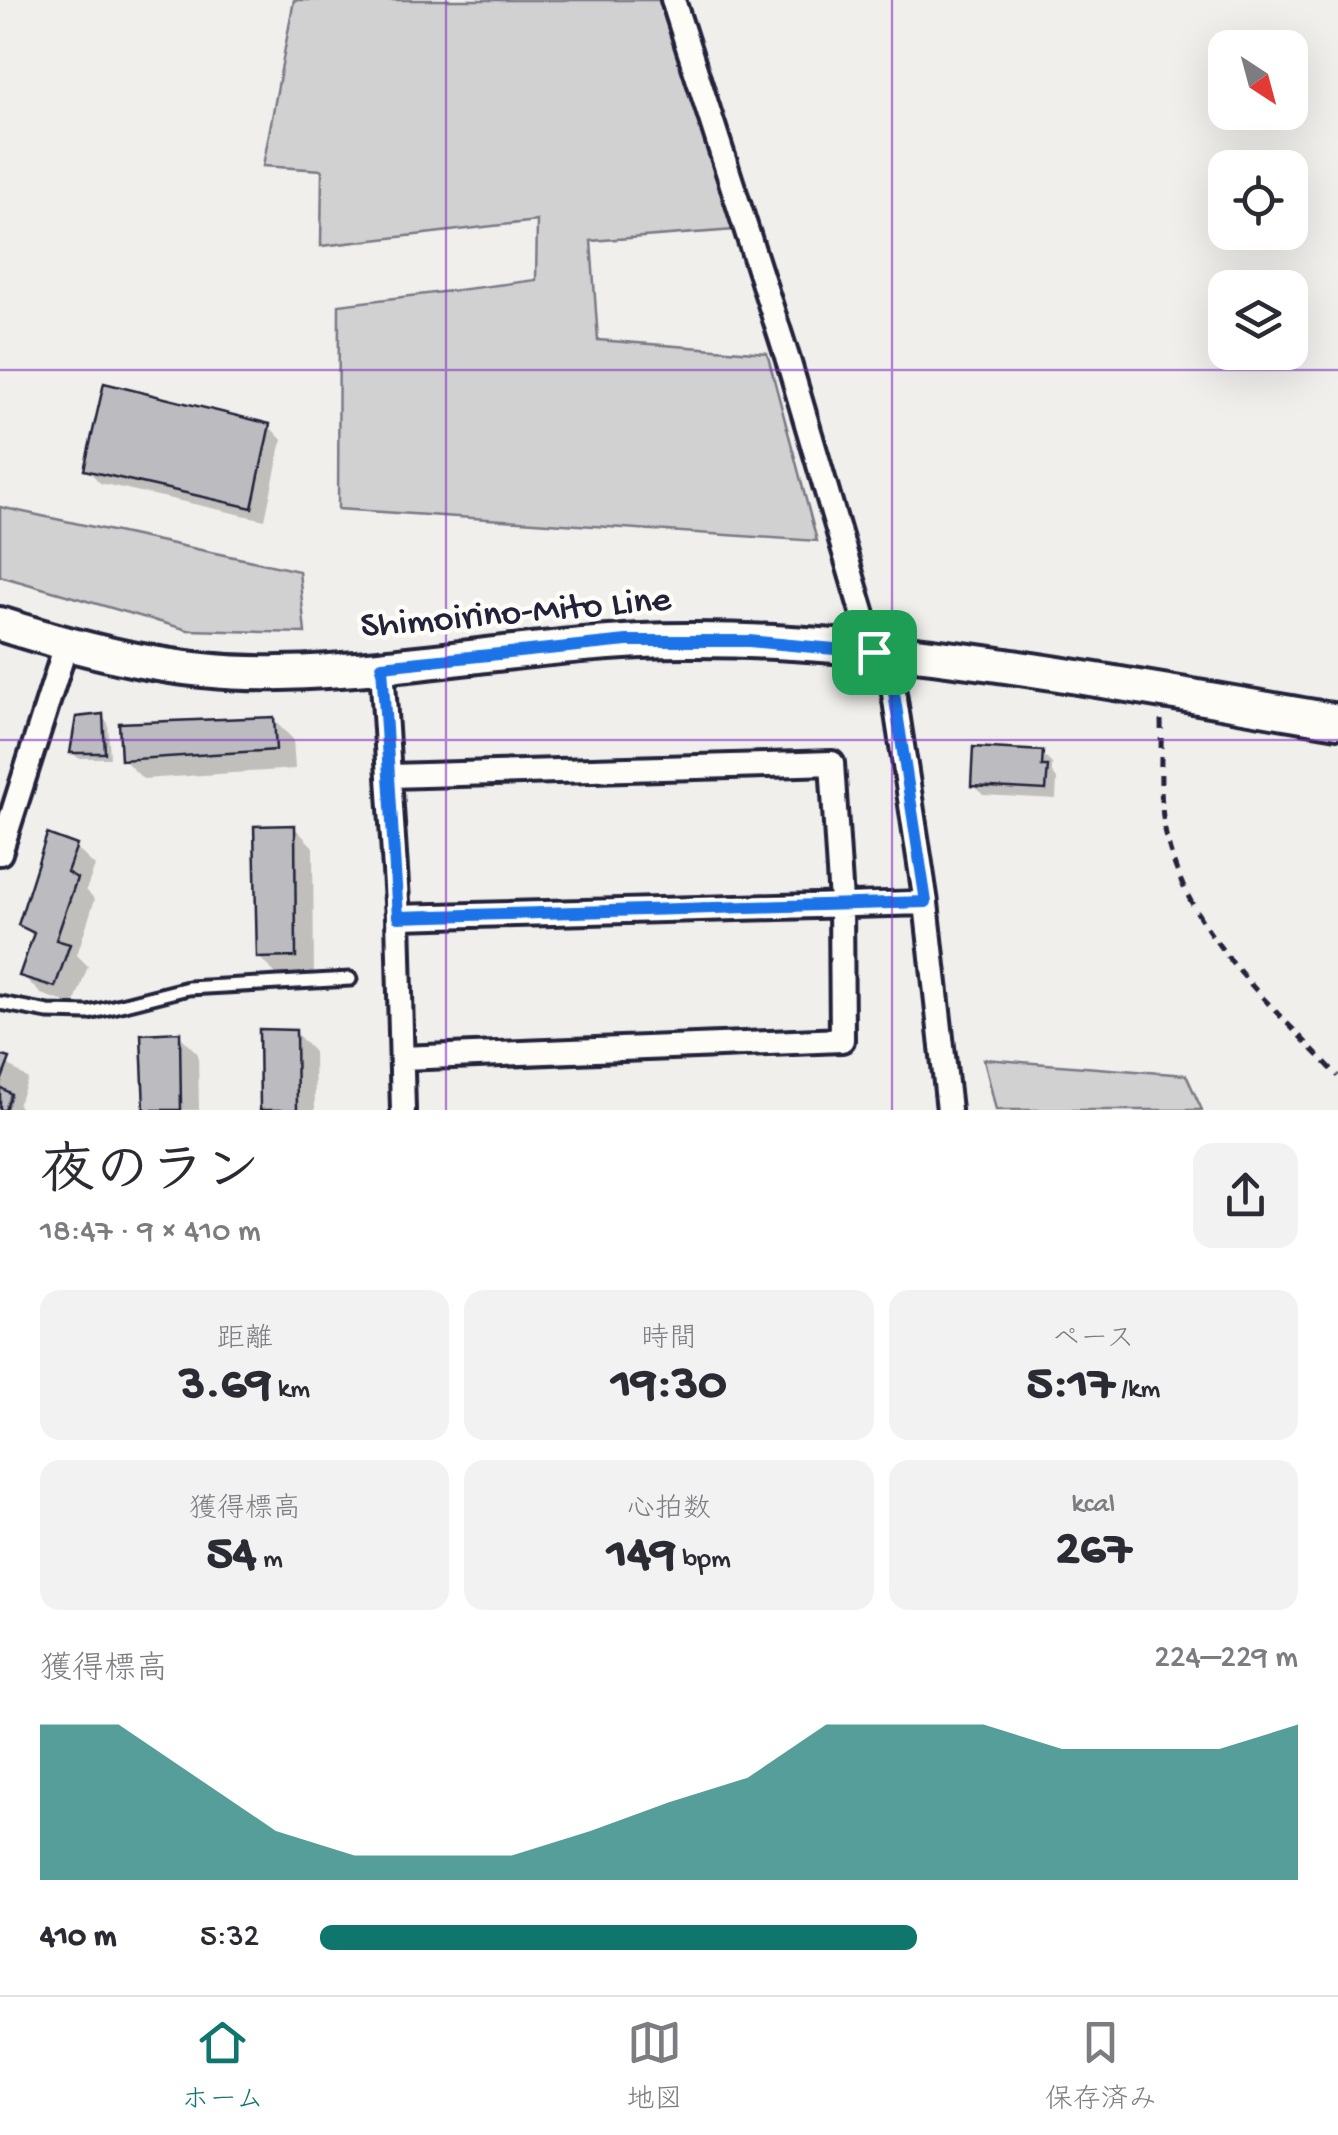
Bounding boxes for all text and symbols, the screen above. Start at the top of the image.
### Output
north arrow [1208,30,1308,130]
map controls [1208,30,1308,370]
button: locate [1208,150,1308,250]
button: layers [1208,270,1308,370]
street label: Shimoirino-Mito Line [359,579,673,650]
pin [832,610,917,695]
icon: arrive [847,625,902,680]
button: share [1193,1143,1298,1248]
text: 夜のラン [40,1144,260,1208]
text: 18:47 · 9 × 410 m [40,1214,261,1252]
text: 距離 [217,1324,273,1357]
text: 時間 [641,1324,697,1357]
text: ペース [1052,1324,1134,1357]
text: 3.69 [179,1357,271,1416]
text: 19:30 [611,1357,727,1416]
text: 5:17 [1026,1357,1115,1416]
text: km [271,1374,310,1407]
text: /km [1115,1374,1160,1407]
text: kcal [1071,1489,1115,1522]
text: 獲得標高 [189,1494,301,1527]
text: 心拍数 [627,1494,711,1527]
text: 267 [1055,1522,1131,1581]
text: 54 [206,1527,256,1586]
text: 149 [607,1527,676,1586]
text: m [256,1544,283,1577]
text: bpm [676,1544,731,1577]
text: 224–229 m [1154,1640,1298,1678]
text: 獲得標高 [40,1652,168,1690]
text: 410 m [40,1919,117,1957]
text: 5:32 [200,1919,259,1957]
tab: ホーム [181,2015,264,2118]
tab: 地図 [626,2015,682,2118]
tab: 保存済み [1045,2015,1157,2118]

